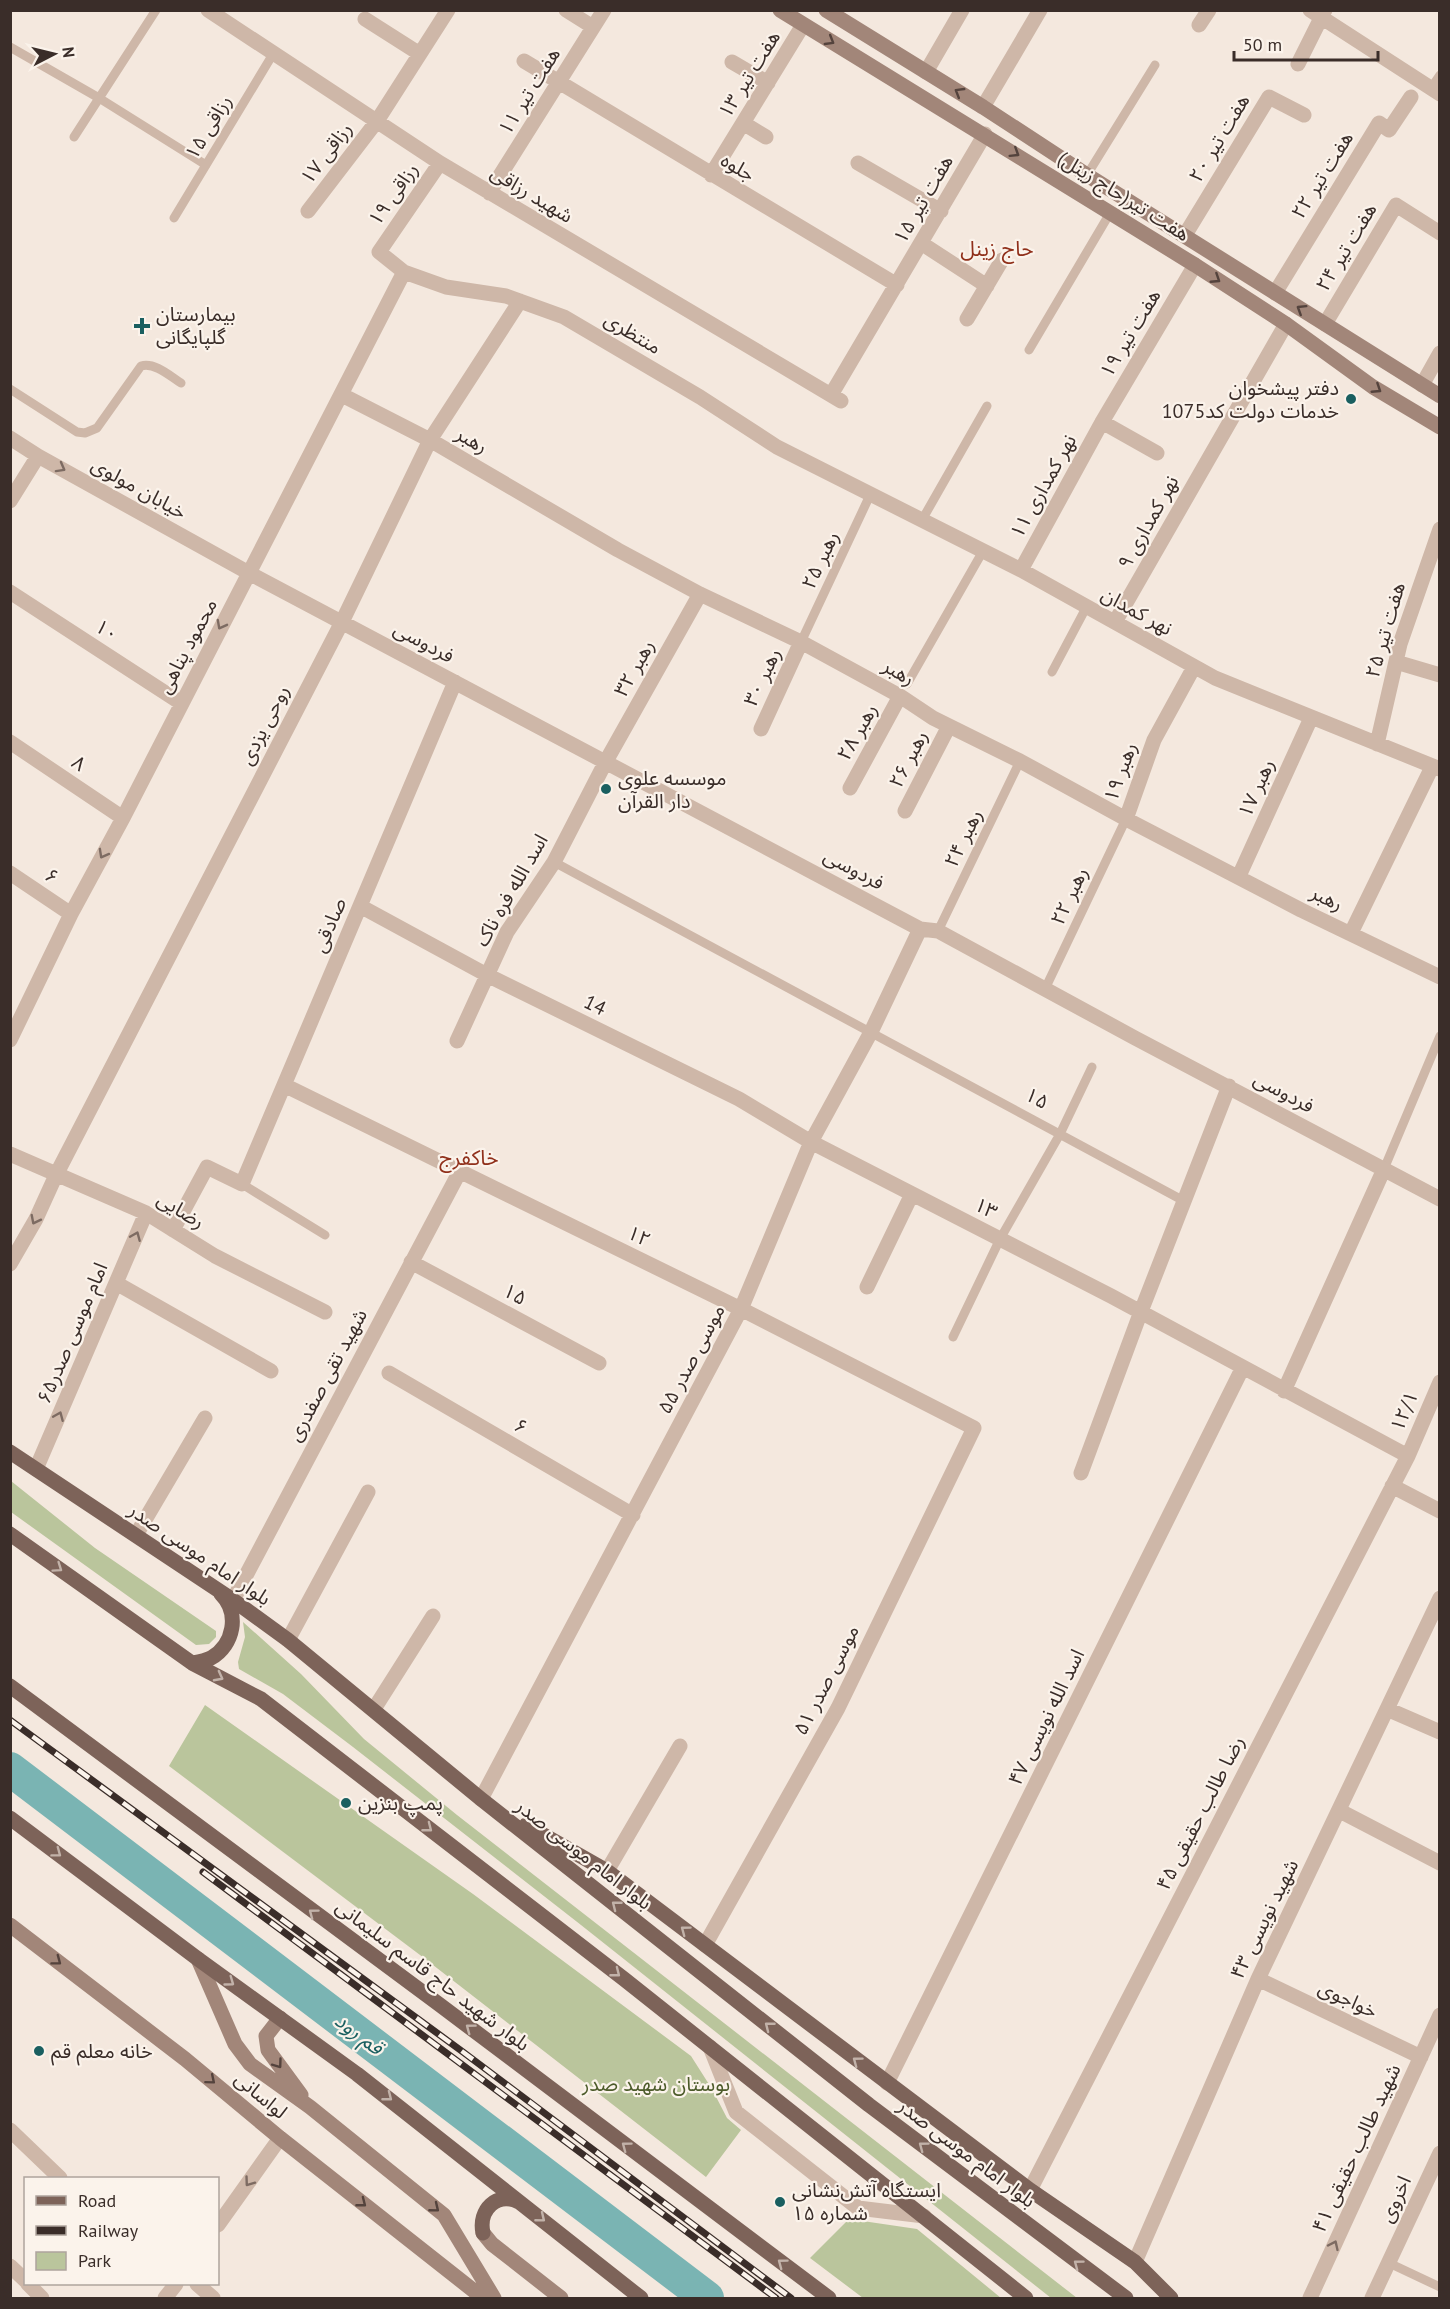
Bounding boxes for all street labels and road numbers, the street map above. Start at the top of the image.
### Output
street label: هفت تیر ۱۳ [712,25,786,123]
street label: هفت تیر ۱۱ [492,42,566,140]
street label: هفت تیر ۲۰ [1183,89,1255,187]
street label: رزاقی ۱۵ [179,90,237,164]
street label: رزاقی ۱۷ [294,117,358,189]
street label: هفت تیر ۲۲ [1285,126,1359,224]
street label: هفت تیر(حاج زینل) [1052,145,1195,249]
street label: جلوه [716,147,760,187]
street label: هفت تیر ۱۵ [887,150,959,248]
street label: رزاقی ۱۹ [362,158,424,230]
street label: شهید رزاقی [486,159,578,229]
street label: هفت تیر ۲۴ [1310,198,1382,296]
street label: هفت تیر ۱۹ [1094,284,1166,382]
street label: منتظری [600,306,666,360]
street label: رهبر [450,420,493,459]
street label: نهر کمداری ۱۱ [1004,430,1082,542]
street label: خیابان مولوی [87,451,191,525]
street label: نهر کمداری ۹ [1112,471,1184,573]
street label: رهبر ۲۵ [795,527,845,593]
street label: هفت تیر ۲۵ [1359,579,1411,681]
street label: نهر کمدان [1097,581,1177,641]
street label: محمود پناهی [151,594,223,698]
street label: ۱۰ [90,613,124,647]
street label: فردوسی [389,615,459,669]
street label: رهبر ۳۲ [608,635,660,701]
street label: رهبر ۳۰ [737,644,787,710]
street label: رهبر [877,652,920,691]
street label: روحی یزدی [233,681,295,769]
street label: رهبر ۲۸ [831,699,883,765]
street label: رهبر ۲۶ [883,726,933,792]
street label: رهبر ۱۹ [1097,739,1143,805]
street label: ۸ [67,749,91,777]
street label: رهبر ۱۷ [1232,755,1280,821]
street label: رهبر ۲۴ [938,805,988,871]
street label: اسد الله فره ناک [468,829,554,951]
street label: فردوسی [819,842,889,896]
street label: ۶ [40,862,64,890]
street label: رهبر ۲۲ [1044,863,1094,929]
street label: رهبر [1306,879,1347,917]
street label: صادقی [306,894,352,956]
street label: 14 [579,989,611,1022]
street label: فردوسی [1249,1065,1319,1119]
street label: ۱۵ [1021,1081,1053,1115]
street label: رضایی [152,1186,210,1234]
street label: ۱۳ [970,1191,1002,1225]
street label: ۱۲ [623,1219,655,1253]
street label: امام موسی صدر۶۵ [31,1259,115,1408]
street label: ۱۵ [499,1277,531,1311]
street label: موسی صدر ۵۵ [651,1300,731,1418]
street label: شهید تقی صفدری [281,1304,373,1446]
street label: ۱۲/۱ [1384,1387,1424,1435]
street label: ۶ [510,1412,532,1440]
street label: بلوار امام موسی صدر [122,1496,276,1613]
street label: موسی صدر ۵۱ [787,1621,865,1739]
street label: ۴۷ اسد الله نویسی [1002,1645,1090,1789]
street label: ۴۵ رضا طالب حقیقی [1150,1731,1250,1895]
street label: بلوار امام موسی صدر [509,1792,657,1917]
street label: ۴۳ شهید نویسی [1224,1855,1304,1983]
street label: بلوار شهید حاج قاسم سلیمانی [329,1893,535,2058]
street label: خواجوی [1314,1974,1382,2024]
street label: ۴۱ شهید طالب حقیقی [1306,2060,1406,2236]
street label: لواسانی [229,2065,293,2125]
street label: بلوار امام موسی صدر [891,2092,1041,2215]
street label: اخروی [1373,2171,1417,2227]

